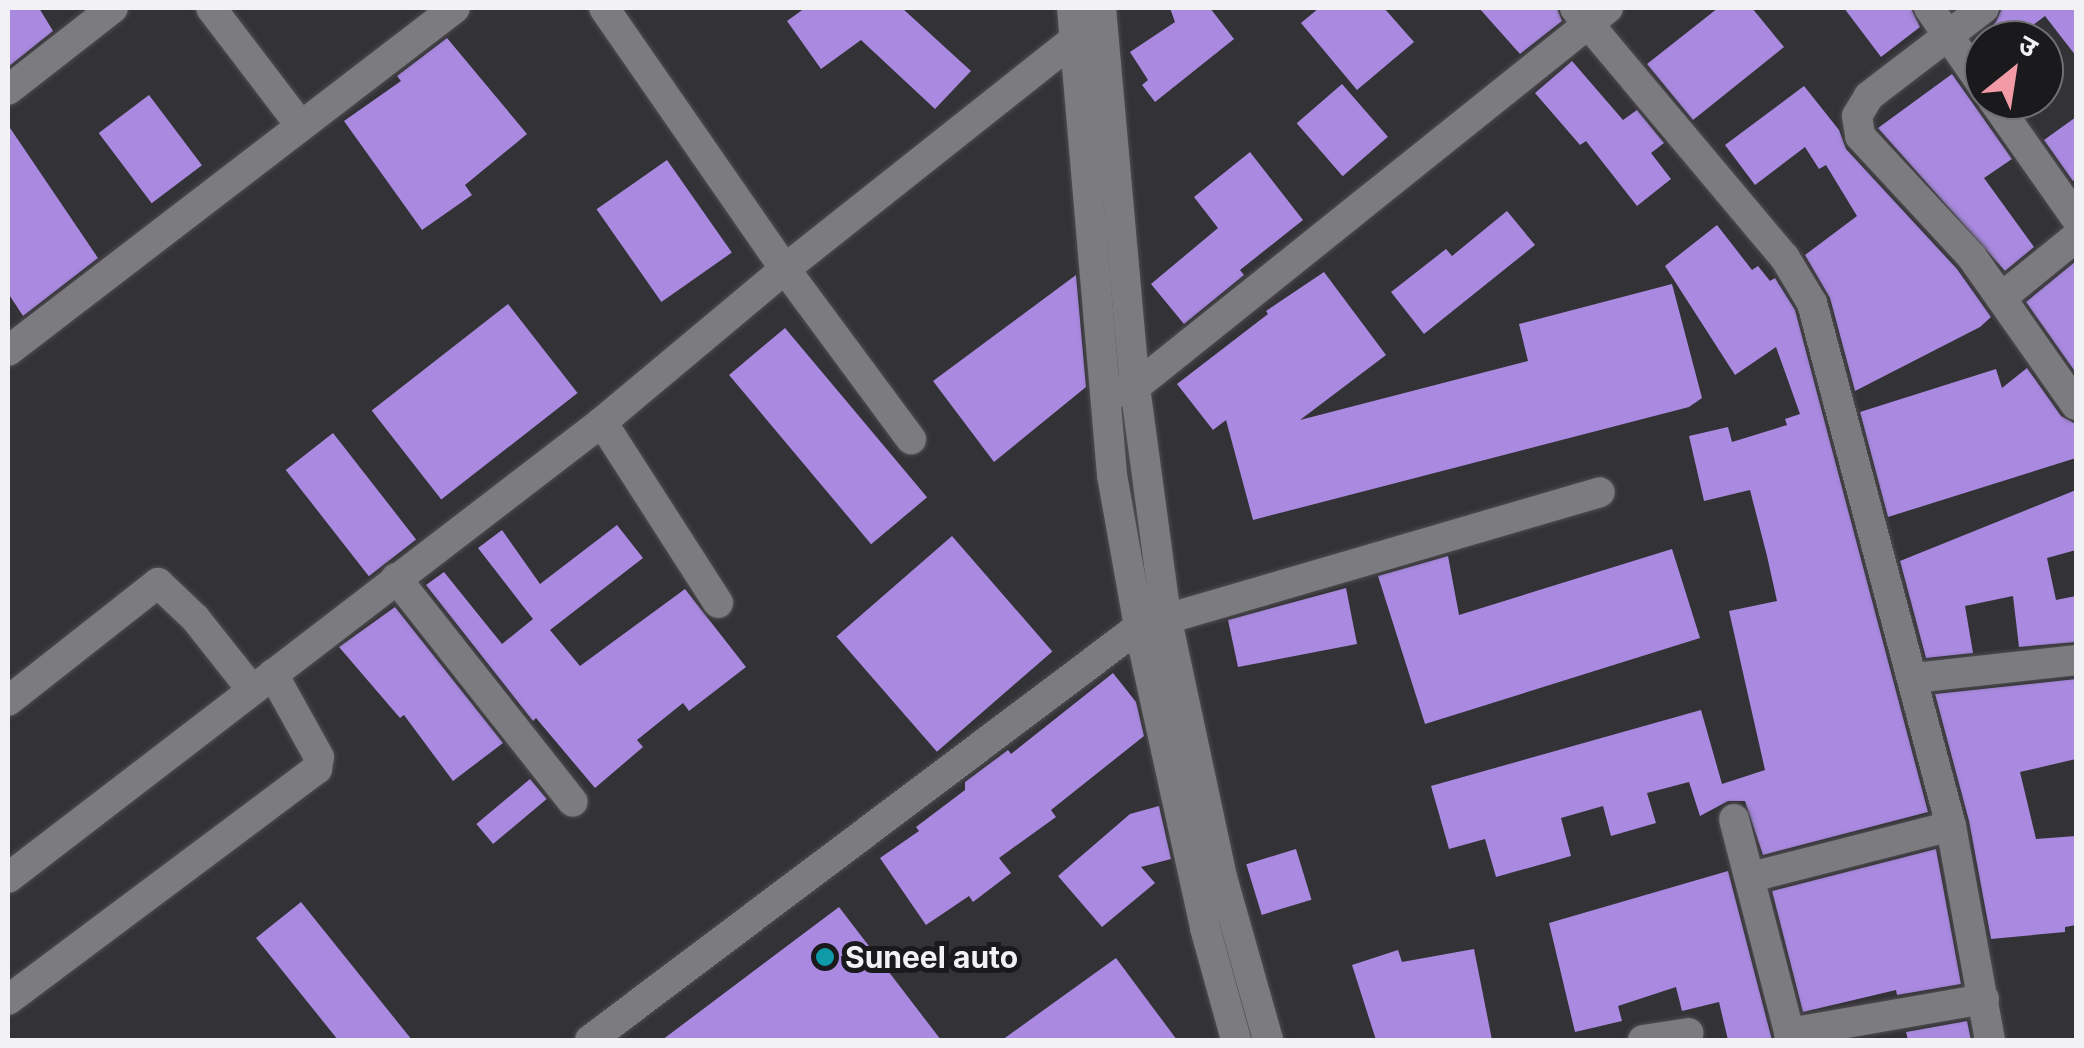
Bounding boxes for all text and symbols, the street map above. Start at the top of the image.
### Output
north arrow [1964,20,2064,120]
text: उ [2012,27,2044,65]
place label: Suneel auto [845,939,1018,975]
marker: Suneel auto [814,946,836,968]

